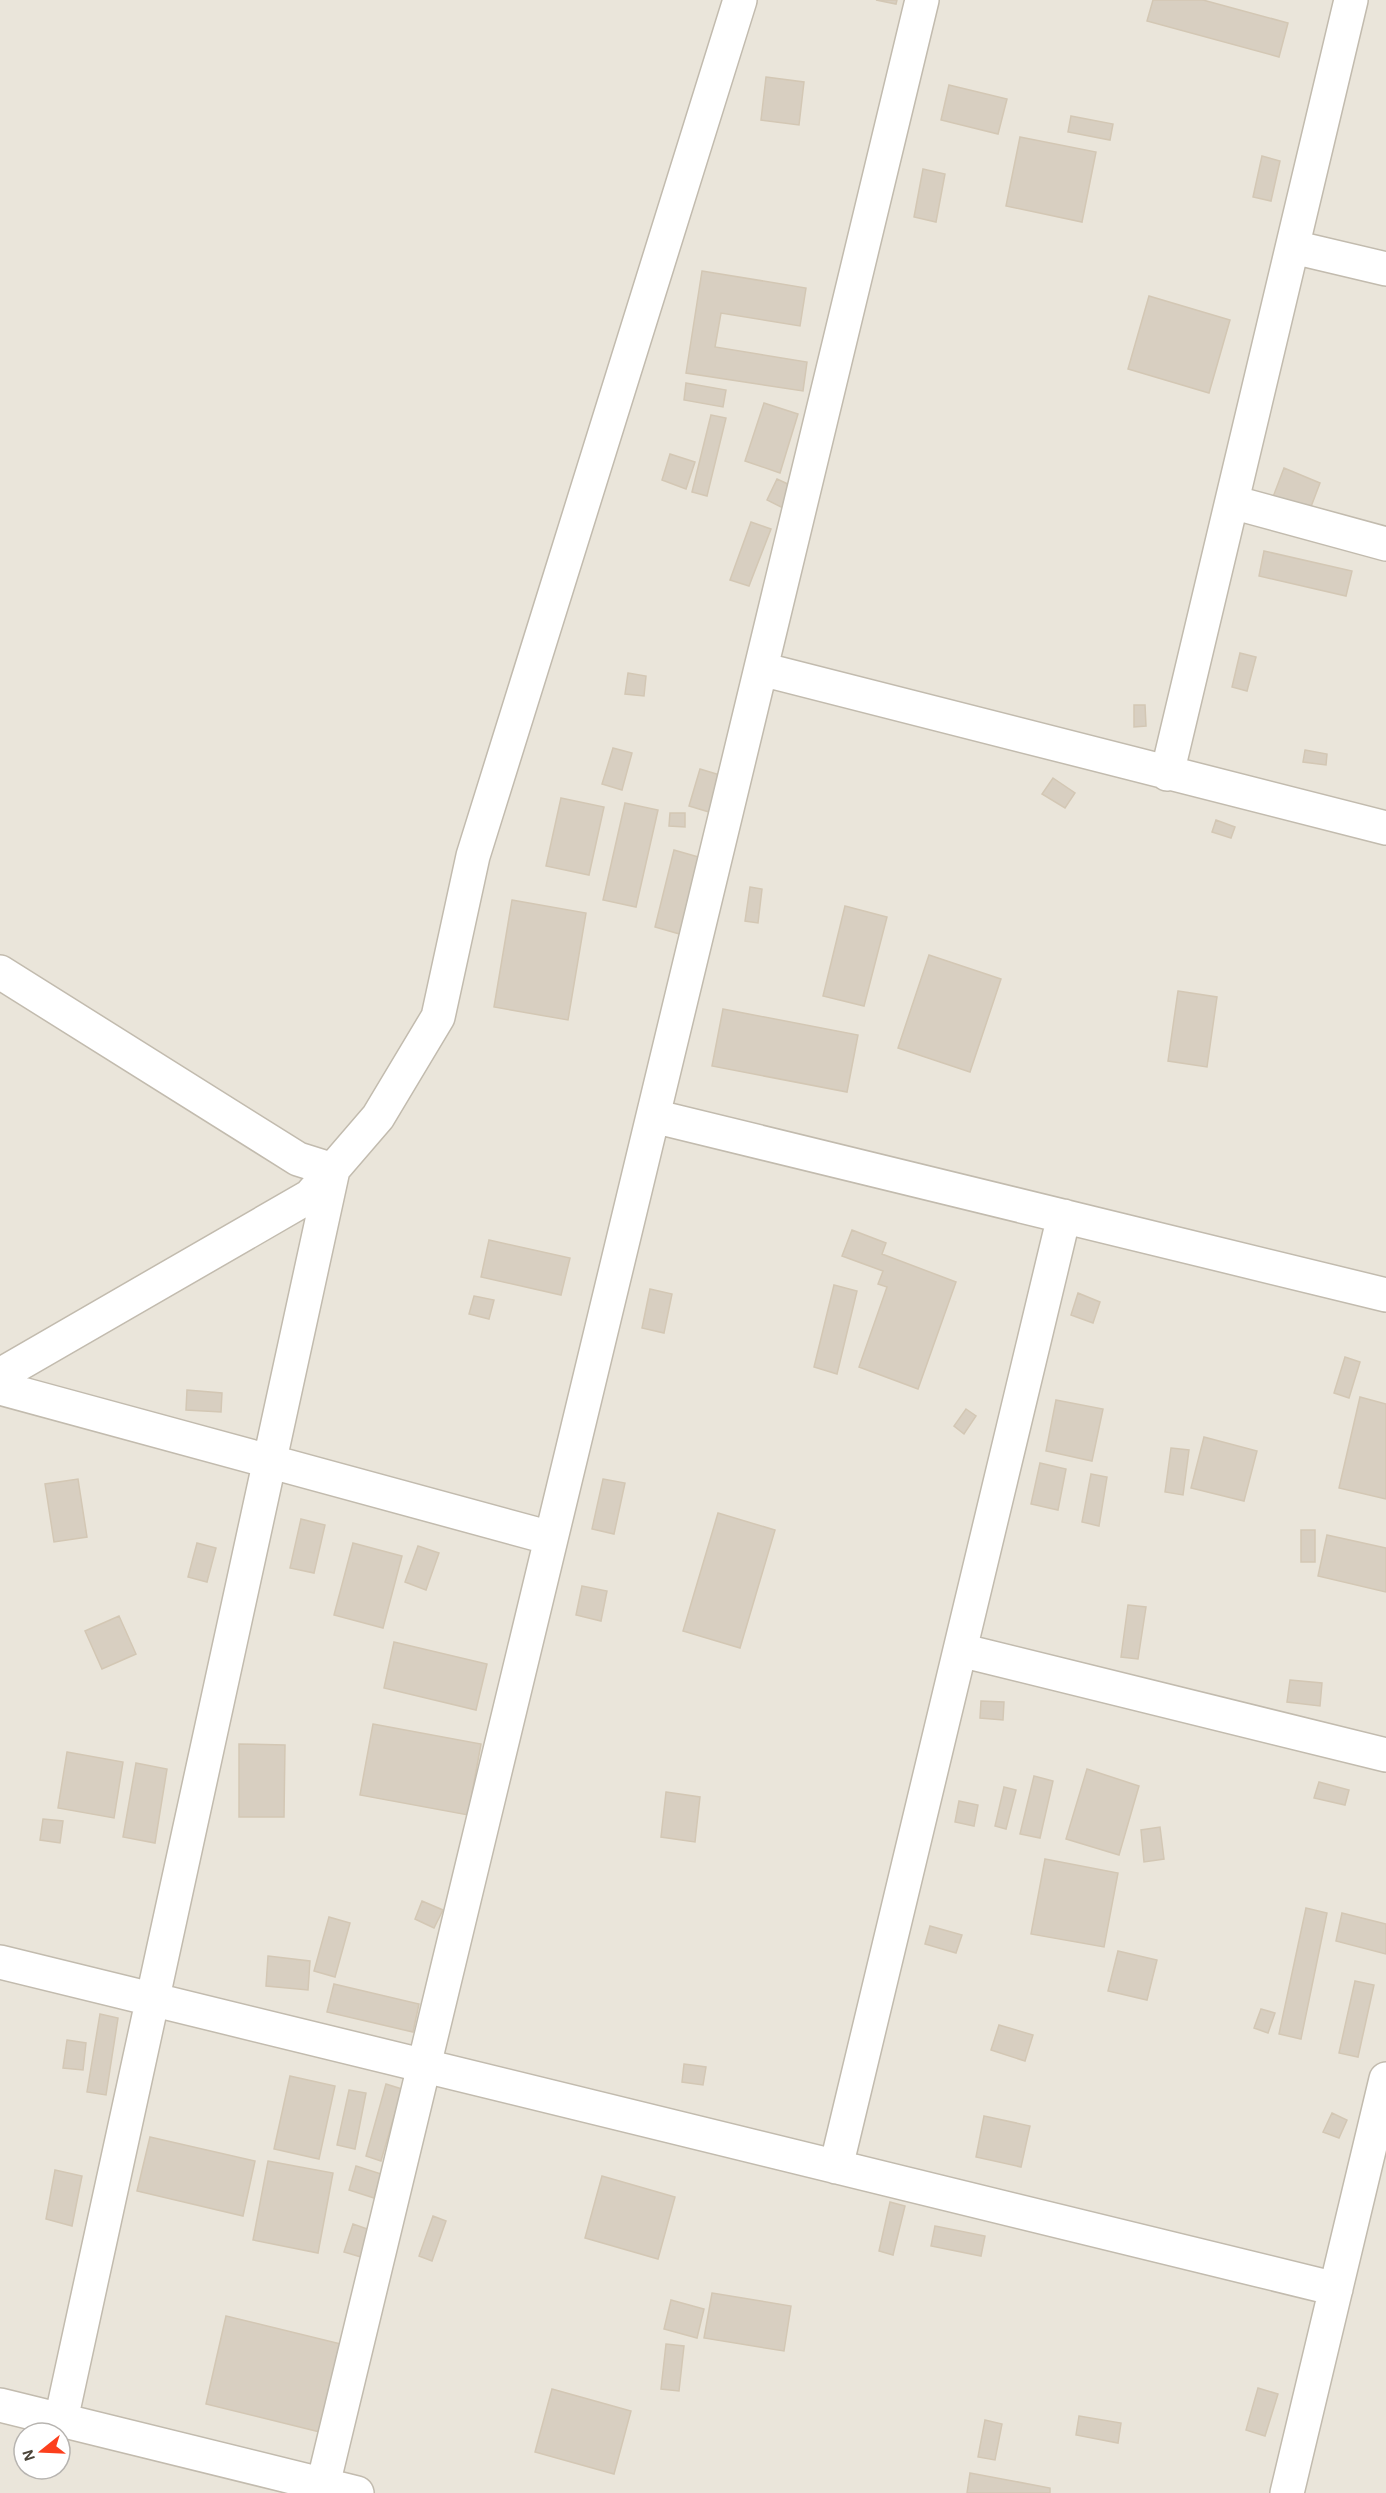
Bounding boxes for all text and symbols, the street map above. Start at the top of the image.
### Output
north arrow [12,2421,72,2481]
text: N [19,2448,38,2463]

